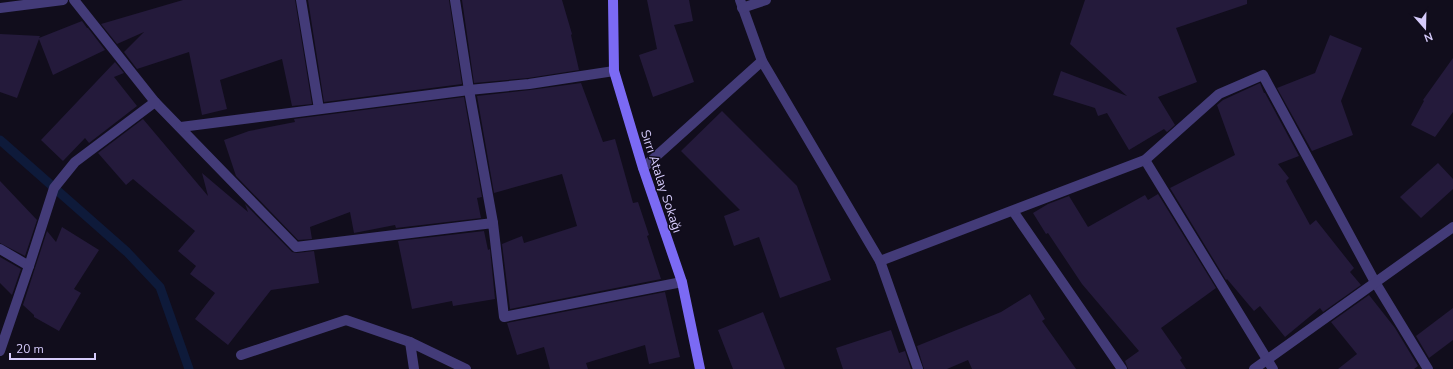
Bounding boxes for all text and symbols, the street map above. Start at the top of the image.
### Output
north arrow [1405,8,1445,48]
text: N [1422,28,1435,45]
street label: Sırrı Atalay Sokağı [636,127,686,235]
scale bar [10,335,95,361]
text: 20 m [16,341,44,357]

